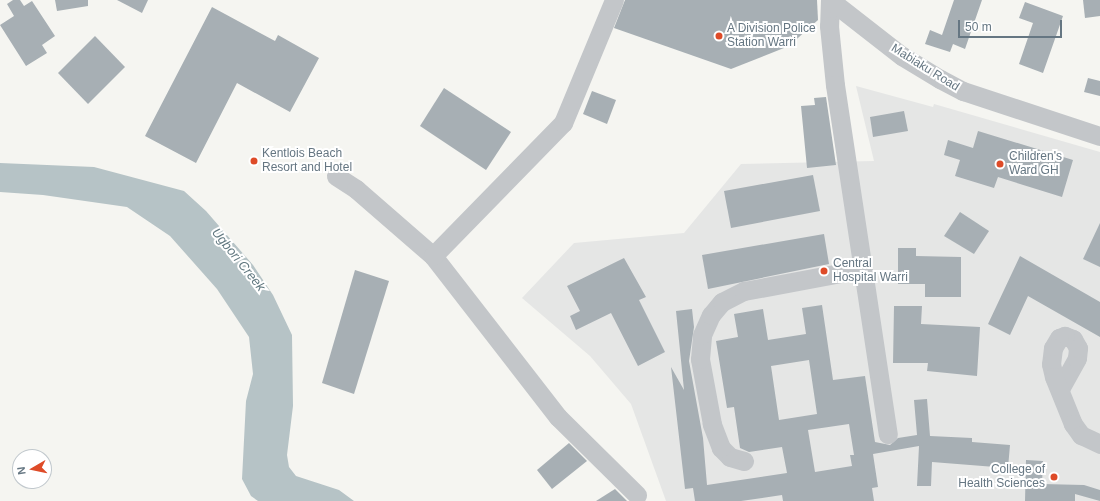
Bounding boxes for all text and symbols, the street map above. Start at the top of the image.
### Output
scale bar [960,12,1064,38]
text: 50 m [965,20,992,34]
place label: A Division Police Station Warri [727,22,816,50]
marker: A Division Police Station Warri [714,31,724,41]
street label: Mabiaku Road [888,41,962,95]
place label: Kentlois Beach Resort and Hotel [262,147,352,175]
place label: Children's Ward GH [1009,150,1062,178]
marker: Kentlois Beach Resort and Hotel [249,156,259,166]
marker: Children's Ward GH [994,158,1006,170]
water label: Ugbori Creek [208,225,268,295]
place label: Central Hospital Warri [833,257,908,285]
marker: Central Hospital Warri [818,265,830,277]
north arrow [12,449,52,489]
place label: College of Health Sciences [958,463,1045,491]
text: N [15,466,28,476]
marker: College of Health Sciences [1048,471,1060,483]

